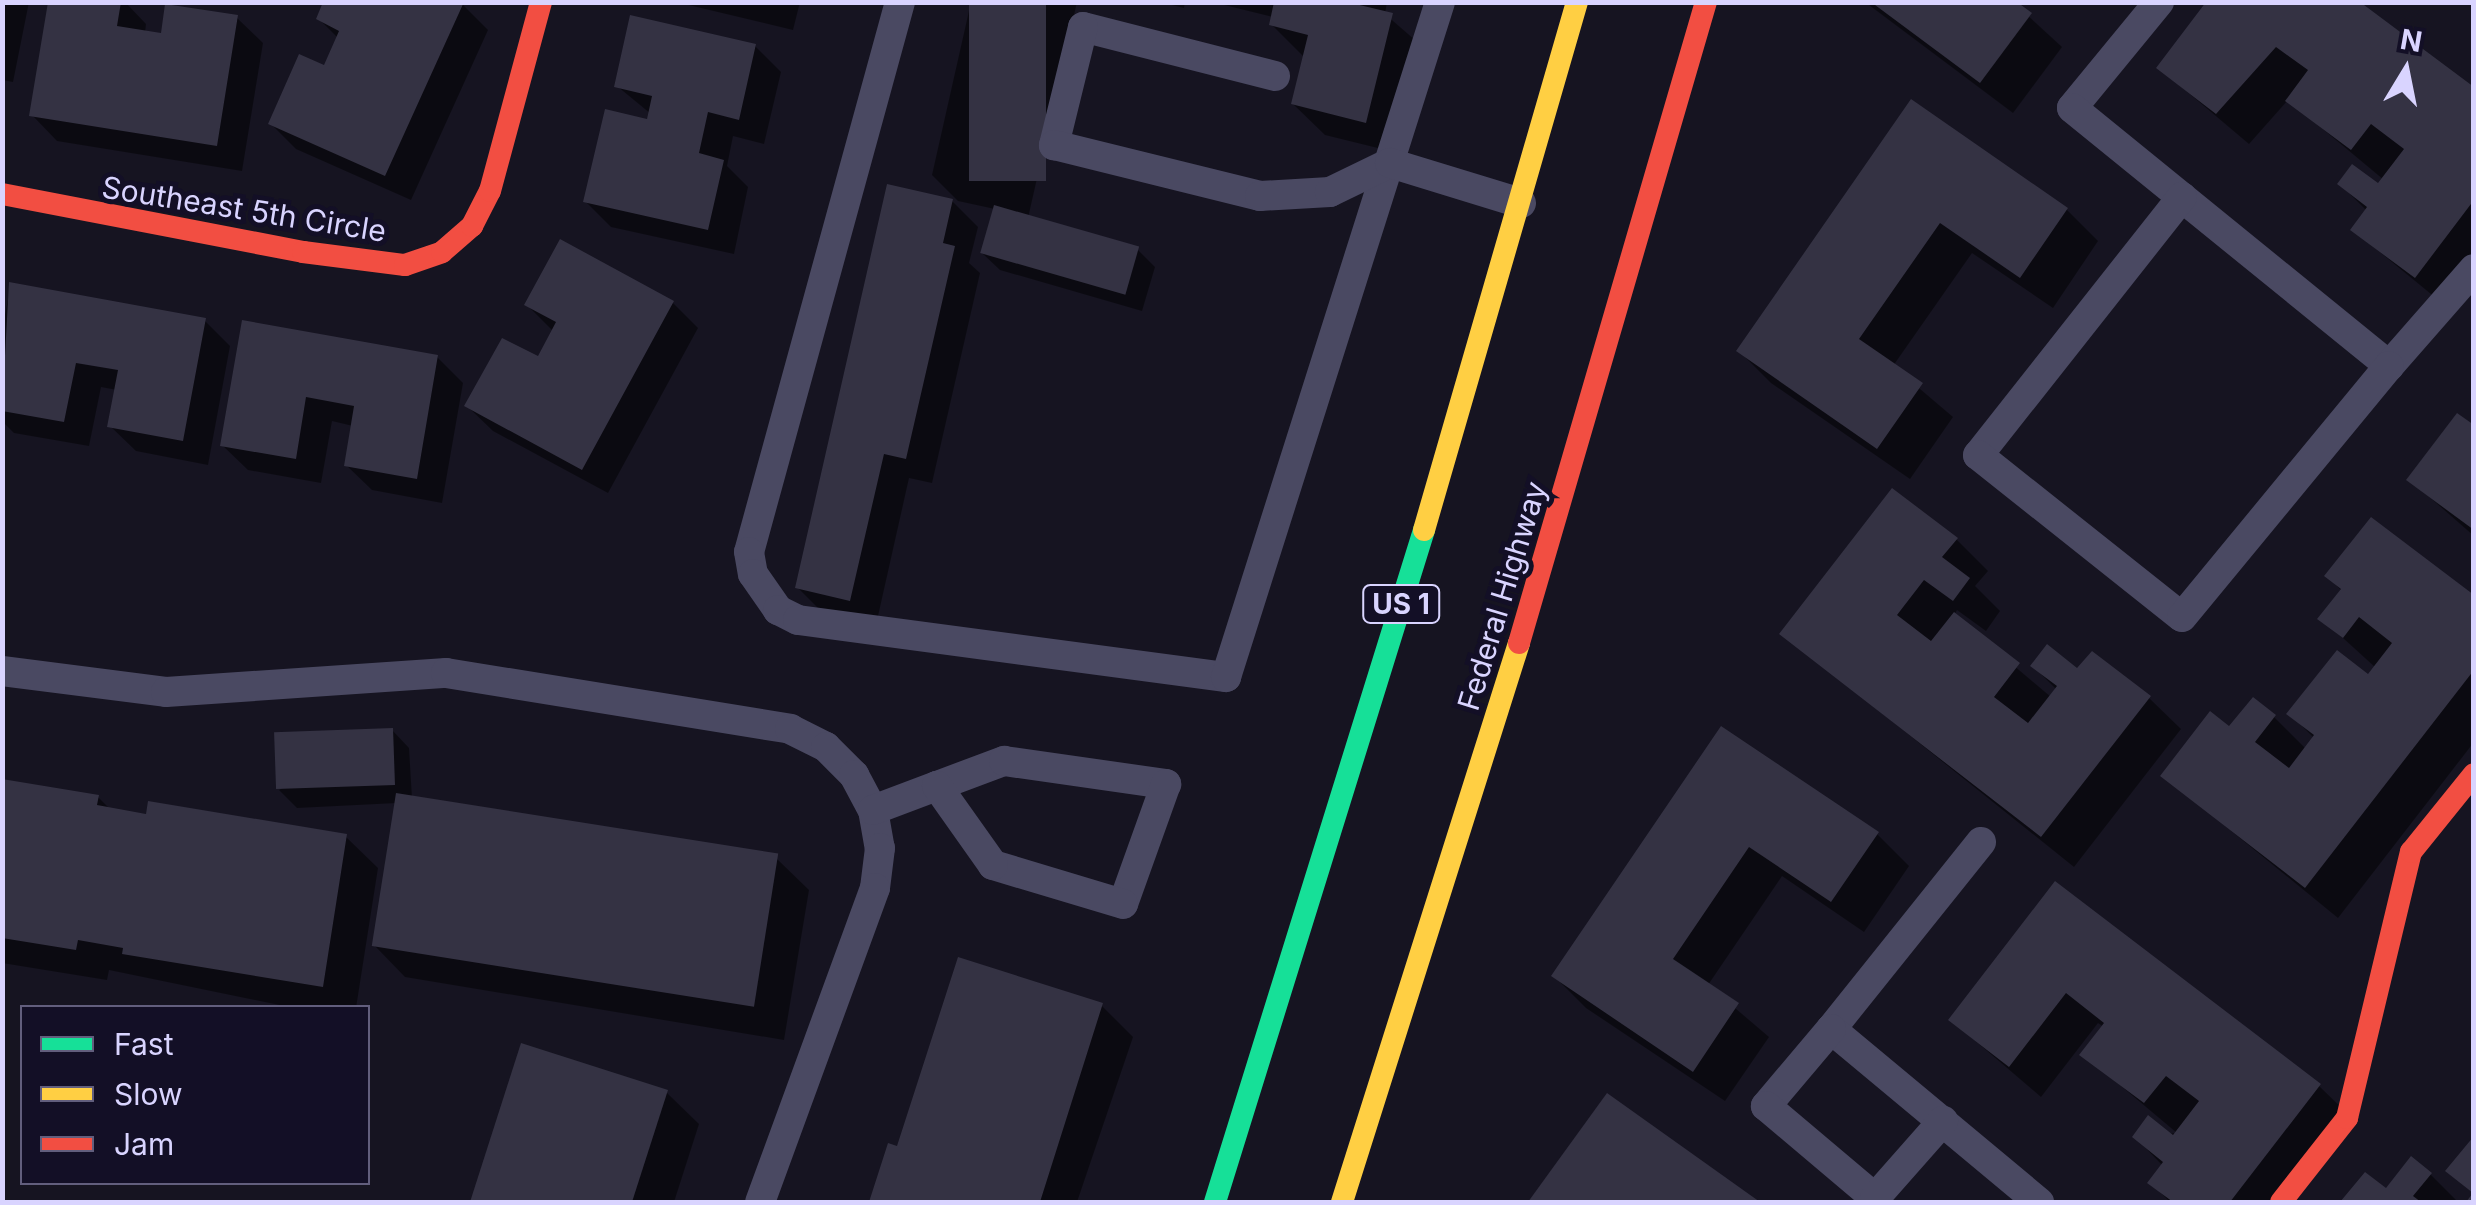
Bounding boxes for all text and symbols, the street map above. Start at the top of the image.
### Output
north arrow [2356,20,2456,120]
text: N [2398,22,2425,59]
street label: Southeast 5th Circle [99,169,389,249]
street label: Federal Highway [1450,477,1554,715]
road number: US 1 [1361,581,1441,627]
legend [20,1005,370,1185]
text: Fast [114,1026,173,1062]
text: Slow [114,1076,183,1112]
text: Jam [114,1126,174,1162]

